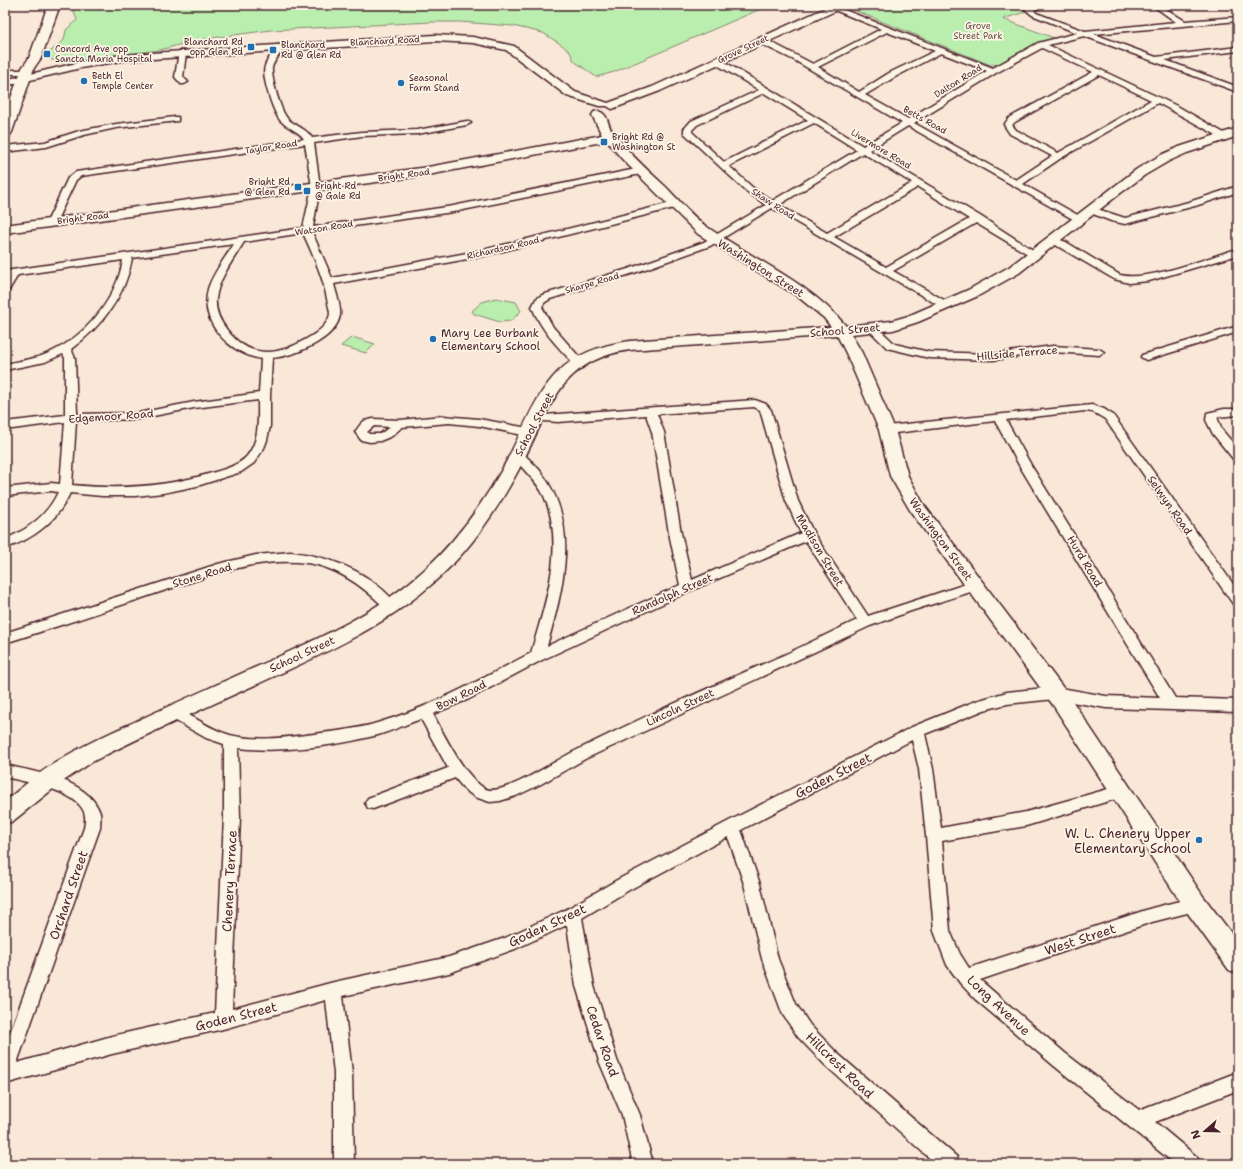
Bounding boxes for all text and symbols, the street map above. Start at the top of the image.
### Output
park label: Grove Street Park [954,20,1002,42]
street label: Grove Street [715,32,771,66]
street label: Blanchard Road [350,33,420,49]
place label: Blanchard Rd opp Glen Rd [184,36,243,58]
place label: Blanchard Rd @ Glen Rd [281,39,342,61]
marker: Blanchard Rd opp Glen Rd [246,42,256,52]
place label: Concord Ave opp Sancta Maria Hospital [55,43,153,65]
marker: Blanchard Rd @ Glen Rd [268,45,278,55]
marker: Concord Ave opp Sancta Maria Hospital [42,49,52,59]
street label: Dalton Road [932,61,984,100]
place label: Beth El Temple Center [92,70,154,92]
place label: Seasonal Farm Stand [409,72,460,94]
marker: Beth El Temple Center [79,76,89,86]
marker: Seasonal Farm Stand [396,78,406,88]
street label: Betts Road [901,103,949,137]
street label: Livermore Road [849,126,914,172]
place label: Bright Rd @ Washington St [612,131,676,153]
street label: Taylor Road [244,137,298,157]
marker: Bright Rd @ Washington St [599,137,609,147]
street label: Bright Road [377,165,431,185]
place label: Bright Rd @ Glen Rd [244,176,290,198]
place label: Bright Rd @ Gale Rd [315,180,361,202]
marker: Bright Rd @ Glen Rd [293,182,303,192]
marker: Bright Rd @ Gale Rd [302,186,312,196]
street label: Shaw Road [749,186,797,223]
street label: Bright Road [56,209,110,227]
street label: Watson Road [294,217,354,239]
street label: Richardson Road [465,234,541,262]
street label: Washington Street [715,236,807,301]
street label: Sharpe Road [563,269,621,296]
street label: School Street [809,320,881,341]
place label: Mary Lee Burbank Elementary School [441,326,541,354]
marker: Mary Lee Burbank Elementary School [428,334,438,344]
street label: Hillside Terrace [976,342,1058,365]
street label: School Street [511,389,558,459]
street label: Edgemoor Road [68,406,154,427]
street label: Selwyn Road [1144,473,1196,538]
street label: Washington Street [905,495,976,584]
street label: Madison Street [792,511,847,589]
street label: Hurd Road [1063,533,1106,590]
street label: Stone Road [171,559,234,592]
street label: Randolph Street [629,570,715,619]
street label: School Street [267,633,338,676]
street label: Bow Road [434,677,489,714]
street label: Lincoln Street [644,685,717,730]
street label: Goden Street [792,749,875,802]
place label: W. L. Chenery Upper Elementary School [1065,825,1191,857]
street label: Chenery Terrace [218,830,241,932]
marker: W. L. Chenery Upper Elementary School [1194,835,1204,845]
street label: Orchard Street [45,848,92,942]
street label: Goden Street [506,900,589,951]
street label: West Street [1042,920,1118,959]
street label: Long Avenue [963,972,1034,1039]
street label: Goden Street [193,998,279,1035]
street label: Cedar Road [582,1003,623,1079]
street label: Hillcrest Road [802,1029,877,1102]
north arrow [1185,1111,1225,1151]
text: N [1187,1127,1205,1141]

